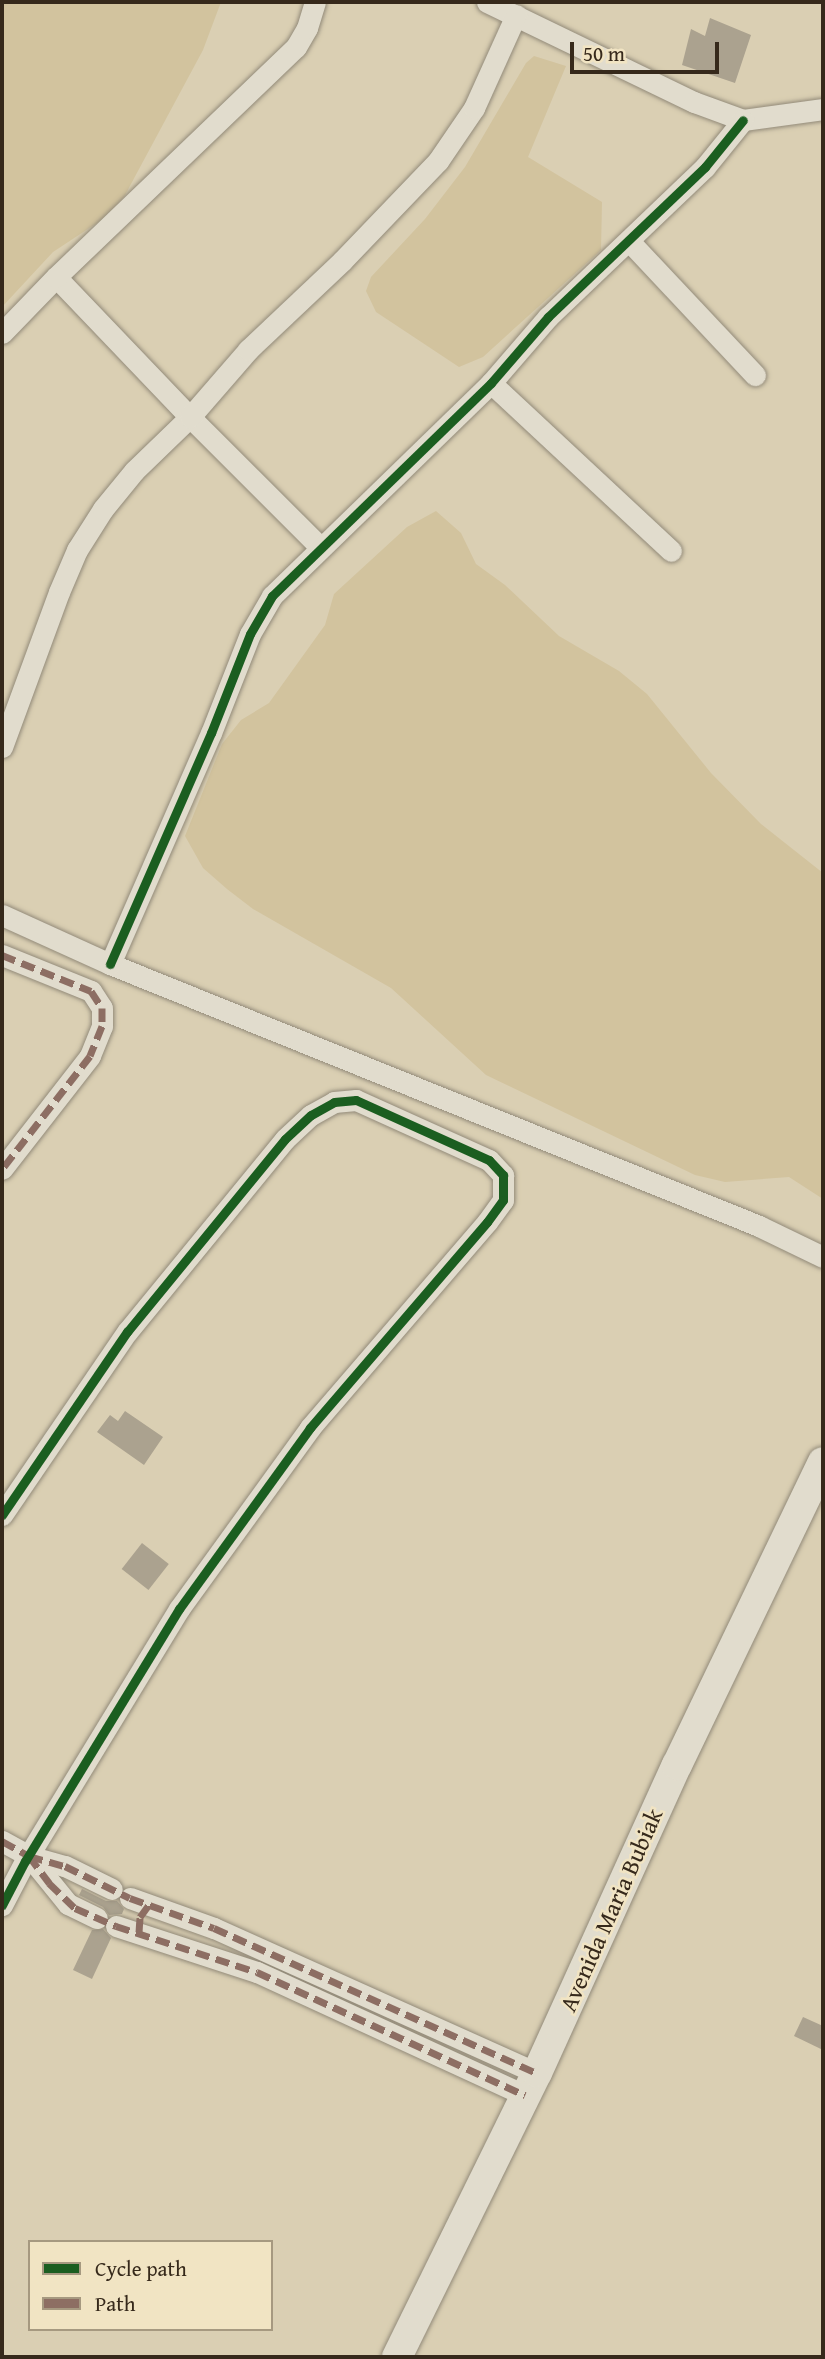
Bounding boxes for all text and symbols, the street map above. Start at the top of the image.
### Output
scale bar [573,28,722,72]
text: 50 m [583,38,625,69]
street label: Avenida Maria Bubiak [553,1804,669,2016]
legend [28,2240,273,2331]
text: Cycle path [95,2253,187,2284]
text: Path [95,2288,135,2319]

